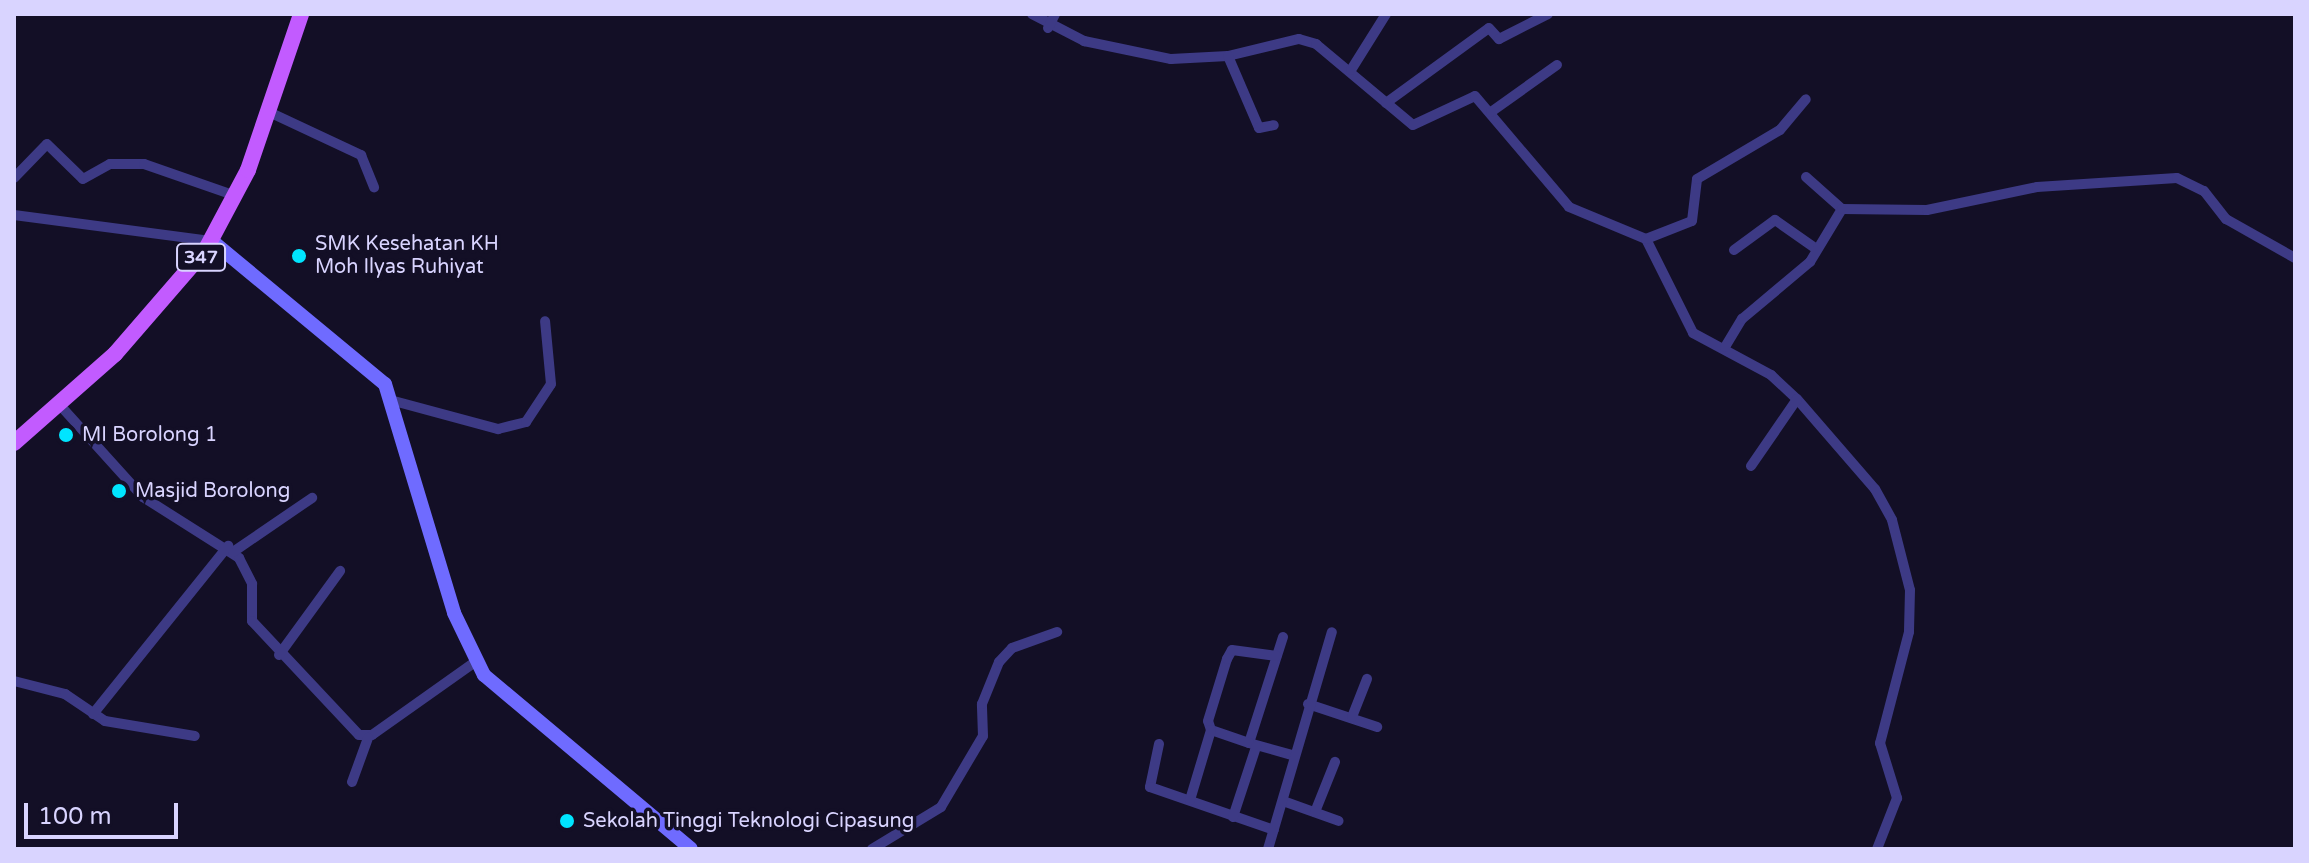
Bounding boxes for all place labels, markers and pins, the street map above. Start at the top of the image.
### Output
place label: SMK Kesehatan KH Moh Ilyas Ruhiyat [315,232,499,279]
marker: SMK Kesehatan KH Moh Ilyas Ruhiyat [290,247,308,265]
place label: MI Borolong 1 [82,423,217,447]
marker: MI Borolong 1 [57,426,75,444]
place label: Masjid Borolong [135,479,290,503]
marker: Masjid Borolong [110,482,128,500]
place label: Sekolah Tinggi Teknologi Cipasung [583,809,914,833]
marker: Sekolah Tinggi Teknologi Cipasung [558,812,576,830]

